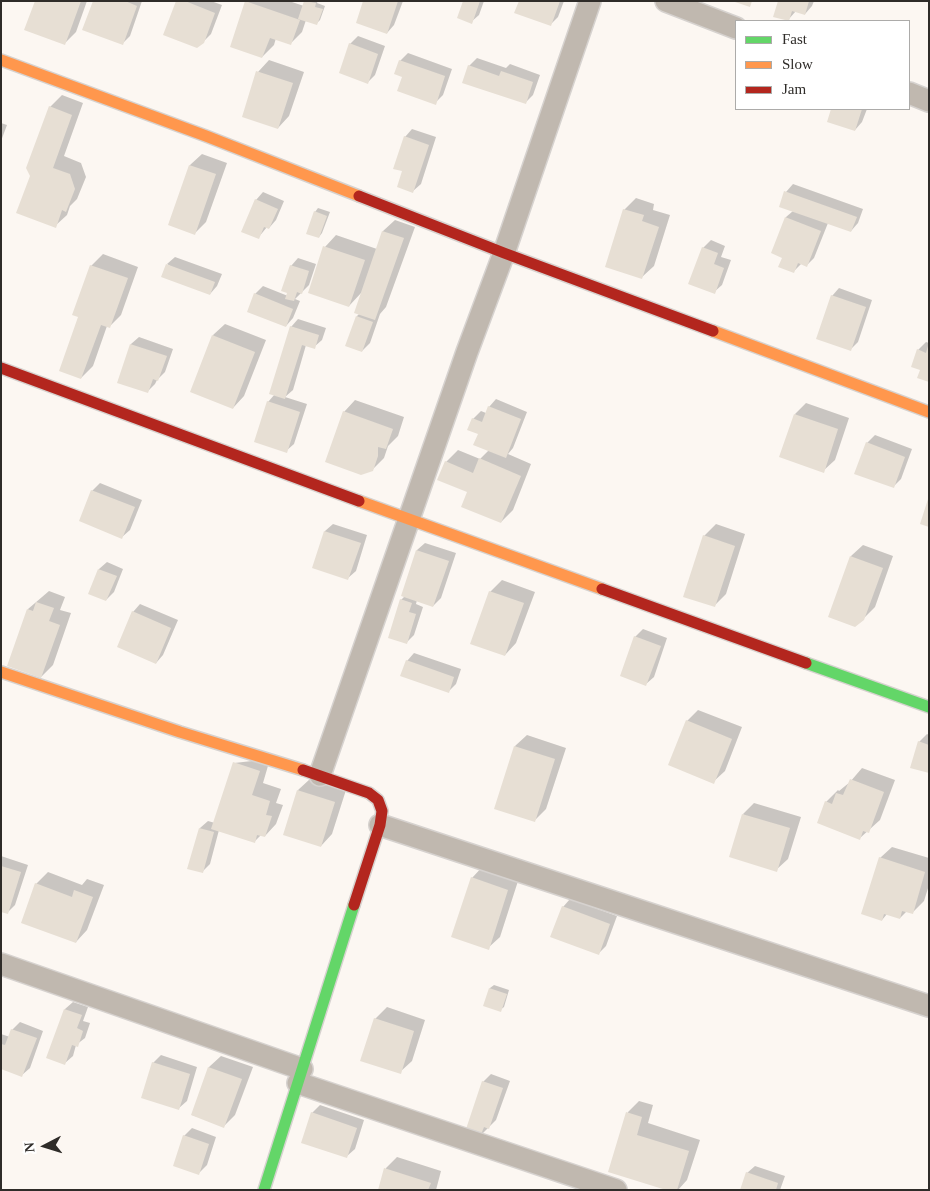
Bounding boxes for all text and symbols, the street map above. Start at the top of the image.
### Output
legend [735,20,910,110]
text: Fast [782,31,807,47]
text: Slow [782,56,813,72]
text: Jam [782,81,806,97]
north arrow [20,1121,70,1171]
text: N [22,1142,37,1153]

